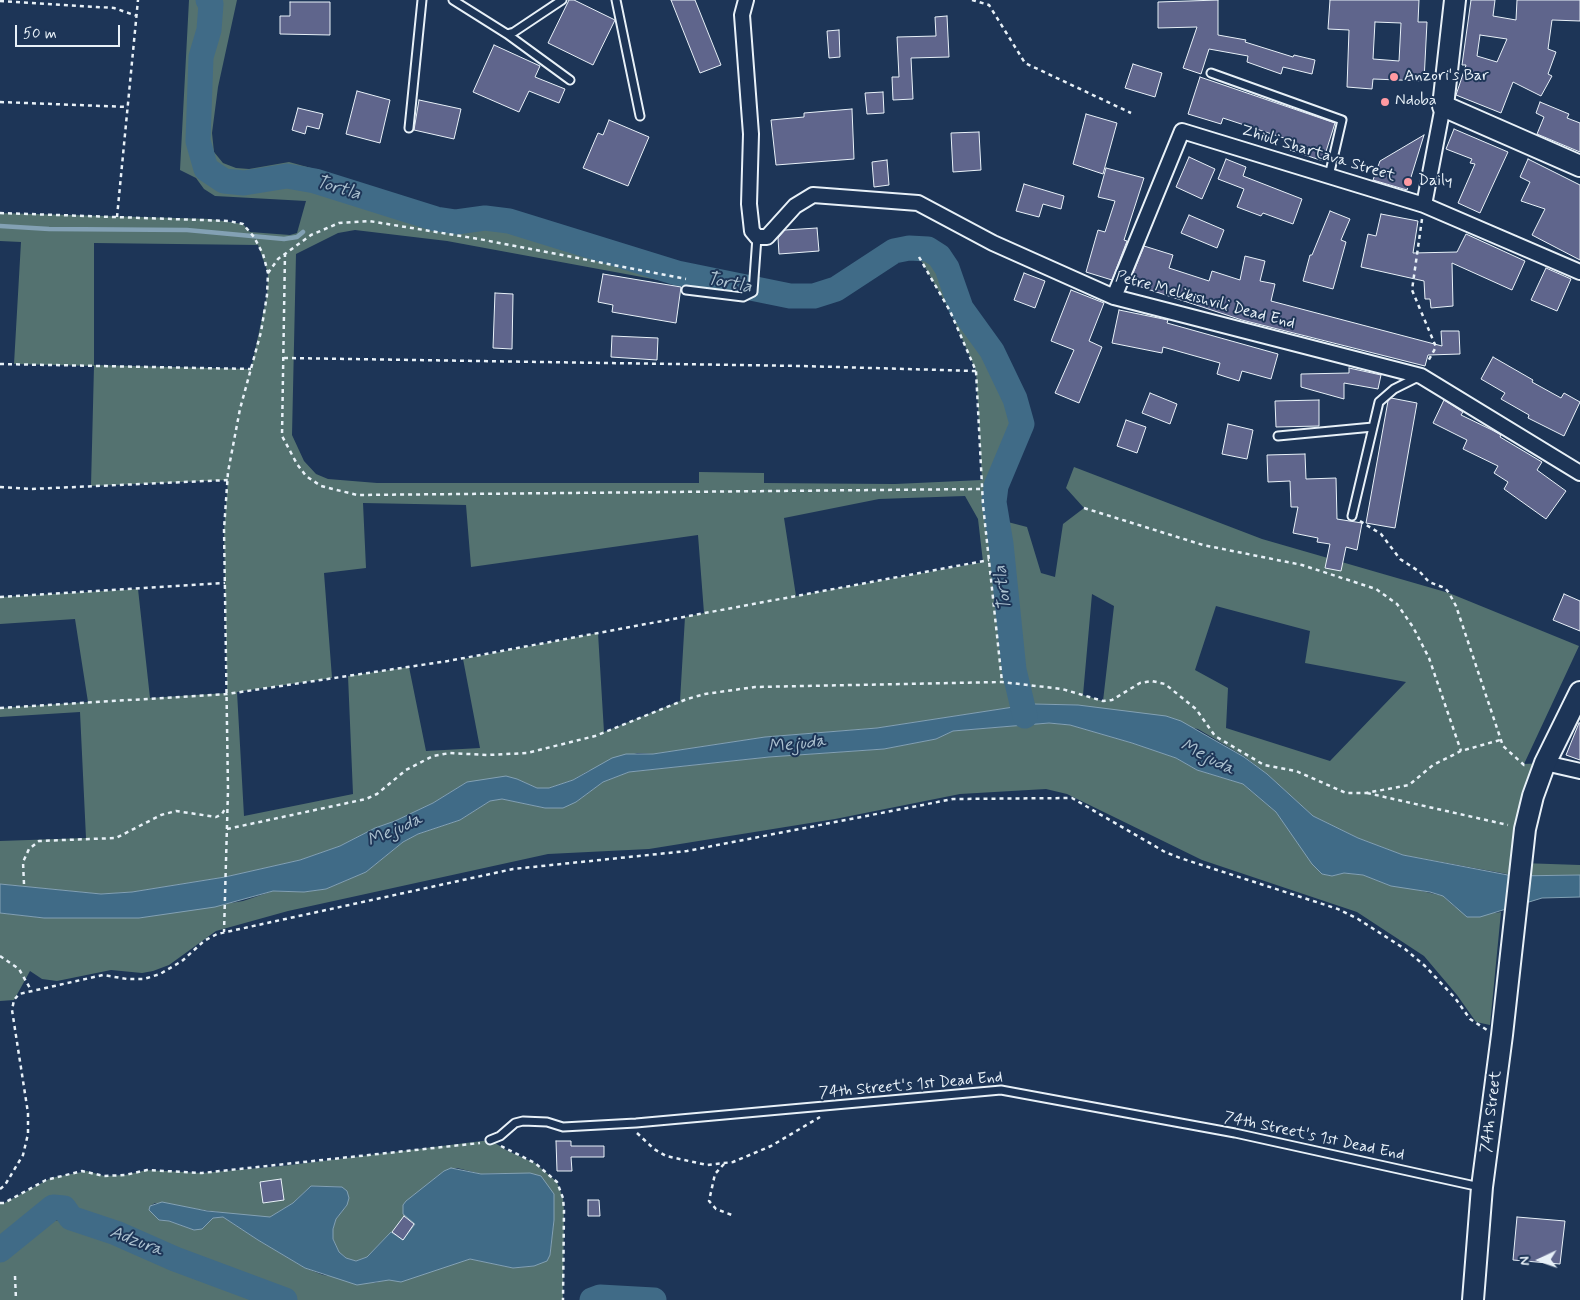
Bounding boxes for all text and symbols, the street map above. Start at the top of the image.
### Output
scale bar [18,15,122,47]
text: 50 m [23,24,57,44]
place label: Anzori's Bar [1404,67,1489,87]
marker: Anzori's Bar [1388,71,1400,83]
place label: Ndoba [1395,92,1437,112]
marker: Ndoba [1379,96,1391,108]
street label: Zhiuli Shartava Street [1238,121,1398,187]
water label: Tortla [313,172,363,206]
place label: Daily [1418,172,1452,192]
marker: Daily [1402,176,1414,188]
street label: Petre Melikishvili Dead End [1113,268,1297,334]
water label: Tortla [705,269,753,299]
water label: Tortla [991,564,1017,612]
water label: Mejuda [767,731,827,759]
water label: Mejuda [1176,735,1238,781]
water label: Mejuda [364,809,426,853]
street label: 74th Street's 1st Dead End [818,1068,1004,1104]
street label: 74th Street [1477,1070,1507,1154]
street label: 74th Street's 1st Dead End [1222,1108,1406,1166]
water label: Adzura [106,1222,166,1262]
north arrow [1515,1235,1565,1285]
text: N [1516,1256,1534,1266]

